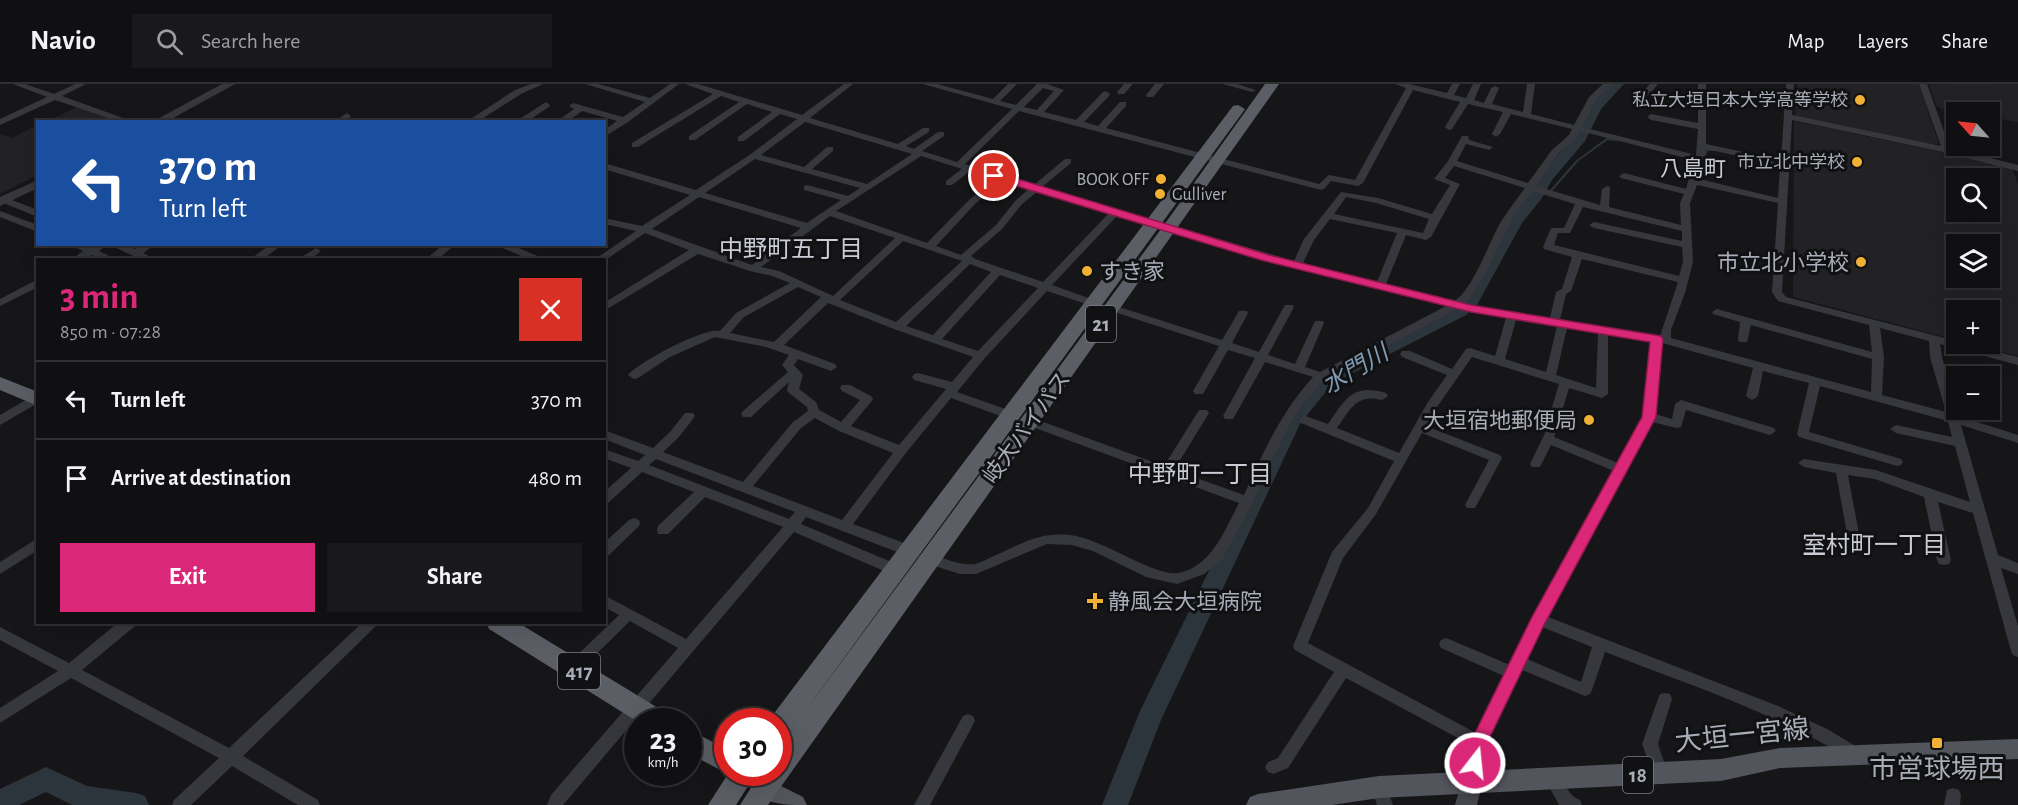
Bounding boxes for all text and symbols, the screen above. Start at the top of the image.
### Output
search box [132,14,552,68]
icon: search [153,25,186,58]
text: Navio [30,27,96,55]
text: Search here [201,30,300,52]
text: Map [1788,31,1824,52]
text: Layers [1857,31,1908,52]
text: Share [1941,31,1988,52]
place label: 私立大垣日本大学高等学校 [1632,90,1848,110]
marker: 私立大垣日本大学高等学校 [1853,93,1867,107]
north arrow [1946,102,2000,156]
map controls [1946,102,2000,420]
icon: left [60,144,138,222]
text: 370 m [159,146,257,188]
pin [968,150,1019,201]
place label: 市立北中学校 [1737,152,1845,172]
marker: 市立北中学校 [1850,155,1864,169]
district label: 八島町 [1660,157,1726,180]
icon: arrive [977,159,1010,192]
button: search [1946,168,2000,222]
place label: BOOK OFF [1077,171,1149,189]
marker: BOOK OFF [1154,172,1168,186]
place label: Gulliver [1172,186,1227,204]
marker: Gulliver [1153,187,1167,201]
text: Turn left [159,195,247,222]
button: layers [1946,234,2000,288]
district label: 中野町五丁目 [719,236,863,262]
place label: 市立北小学校 [1717,251,1849,274]
marker: 市立北小学校 [1854,255,1868,269]
place label: すき家 [1099,260,1165,283]
marker: すき家 [1080,264,1094,278]
button: close [519,278,582,341]
text: 3 min [60,279,138,315]
button: + [1946,300,2000,354]
road number: 21 [1086,306,1116,342]
text: 850 m · 07:28 [60,322,161,342]
water label: 水門川 [1317,338,1395,399]
button: − [1946,366,2000,420]
street label: 岐大バイパス [978,367,1074,487]
icon: left [60,384,93,417]
text: Turn left [111,389,185,411]
text: 370 m [531,389,582,411]
place label: 大垣宿地郵便局 [1423,409,1577,432]
marker: 大垣宿地郵便局 [1582,413,1596,427]
district label: 中野町一丁目 [1128,461,1272,487]
icon: arrive [60,462,93,495]
text: Arrive at destination [111,467,291,489]
text: 480 m [528,467,582,489]
district label: 室村町一丁目 [1802,532,1946,558]
button: Exit [60,543,315,612]
button: Share [327,543,582,612]
place label: 静風会大垣病院 [1108,590,1262,613]
marker: 静風会大垣病院 [1086,592,1104,610]
road number: 417 [558,653,600,689]
speed limit sign: 30 [714,708,792,786]
street label: 大垣一宮線 [1673,714,1811,756]
text: 23 [649,725,677,755]
position arrow [1443,731,1507,795]
marker: 市営球場西 [1930,736,1944,750]
text: km/h [648,755,678,770]
place label: 市営球場西 [1870,755,2005,783]
road number: 18 [1623,757,1653,793]

